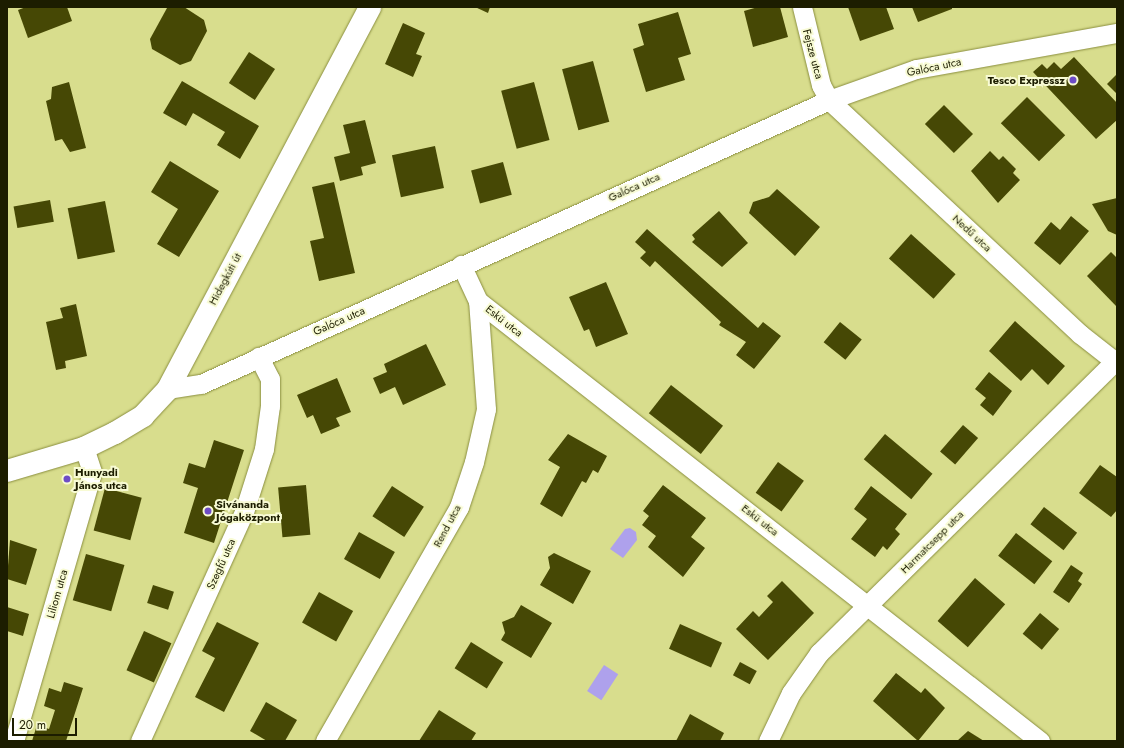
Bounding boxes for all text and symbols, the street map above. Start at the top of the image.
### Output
street label: Fejsze utca [800,28,826,80]
street label: Galóca utca [906,55,962,79]
place label: Tesco Expressz [988,73,1065,87]
marker: Tesco Expressz [1068,75,1078,85]
street label: Galóca utca [606,170,662,204]
street label: Nedű utca [950,212,994,254]
street label: Hidegkúti út [206,251,244,307]
street label: Eskü utca [483,302,525,340]
street label: Galóca utca [311,304,367,338]
place label: Hunyadi János utca [75,466,127,492]
marker: Hunyadi János utca [62,474,72,484]
place label: Sivánanda Jógaközpont [216,498,280,524]
street label: Eskü utca [739,501,781,539]
street label: Rend utca [430,503,464,549]
marker: Sivánanda Jógaközpont [203,506,213,516]
street label: Harmatcsepp utca [898,508,966,576]
street label: Szegfű utca [204,537,238,591]
street label: Liliom utca [44,568,70,620]
scale bar [14,710,79,736]
text: 20 m [19,716,46,734]

